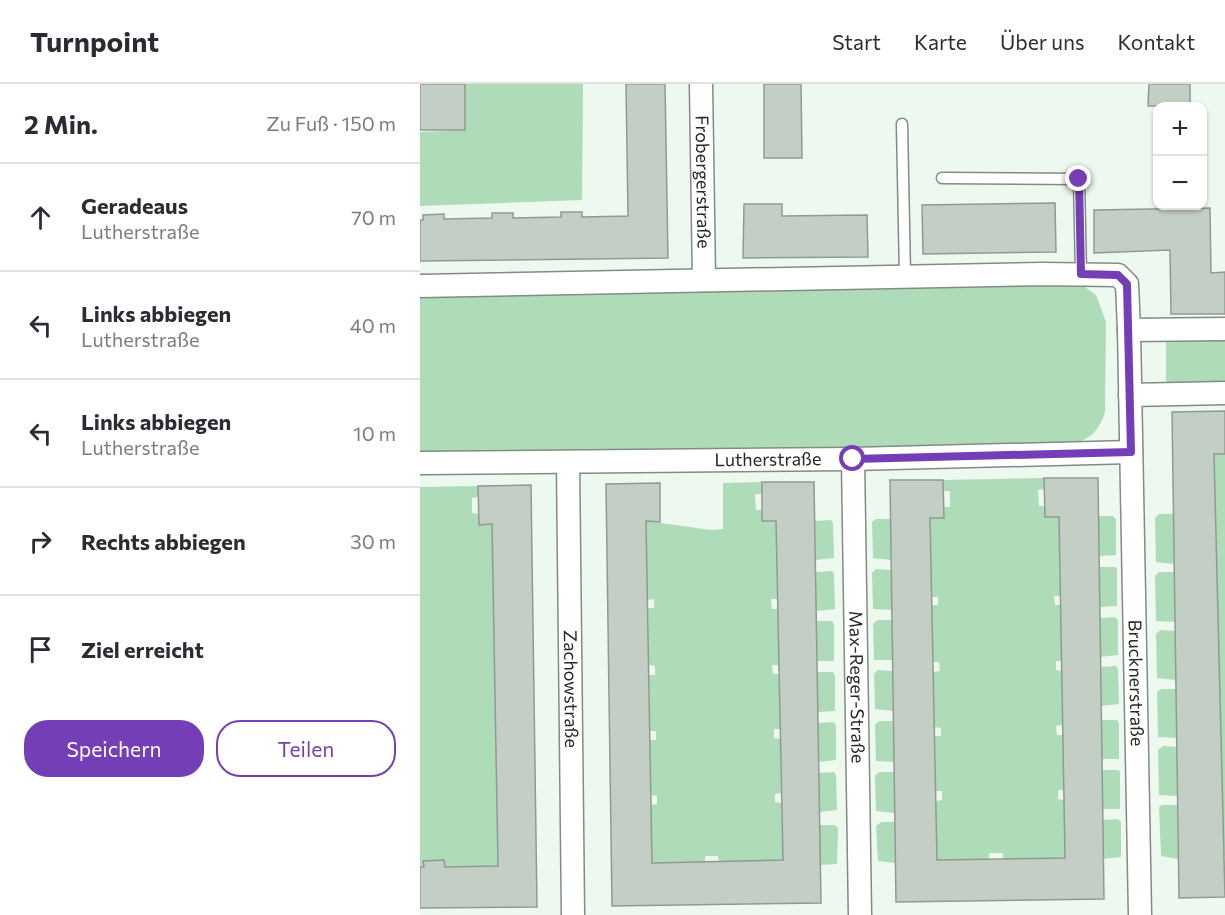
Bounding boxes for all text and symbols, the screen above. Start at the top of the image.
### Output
text: Turnpoint [30,24,159,58]
text: Start [832,29,881,54]
text: Karte [914,29,967,54]
text: Über uns [1000,29,1084,54]
text: Kontakt [1117,29,1195,54]
map controls [1153,102,1207,210]
button: + [1153,102,1207,156]
text: 2 Min. [24,108,98,139]
text: Zu Fuß · 150 m [266,111,396,135]
street label: Frobergerstraße [691,115,716,249]
button: − [1153,156,1207,210]
route end [1065,165,1091,191]
text: Geradeaus [81,192,188,219]
icon: ahead [24,201,57,234]
text: 70 m [351,205,396,229]
text: Lutherstraße [81,219,200,243]
text: Links abbiegen [81,300,231,327]
icon: left [24,309,57,342]
text: 40 m [350,313,396,337]
text: Lutherstraße [81,327,200,351]
text: Links abbiegen [81,408,231,435]
icon: left [24,417,57,450]
text: 10 m [353,421,396,445]
text: Lutherstraße [81,435,200,459]
route start [839,445,865,471]
street label: Lutherstraße [714,447,822,470]
icon: right [24,525,57,558]
text: Rechts abbiegen [81,528,246,555]
text: 30 m [350,529,396,553]
street label: Max-Reger-Straße [845,610,870,764]
street label: Brucknerstraße [1124,619,1149,747]
street label: Zachowstraße [560,630,583,748]
icon: arrive [24,633,57,666]
text: Ziel erreicht [81,636,204,663]
button: Speichern [24,720,204,777]
button: Teilen [216,720,396,777]

